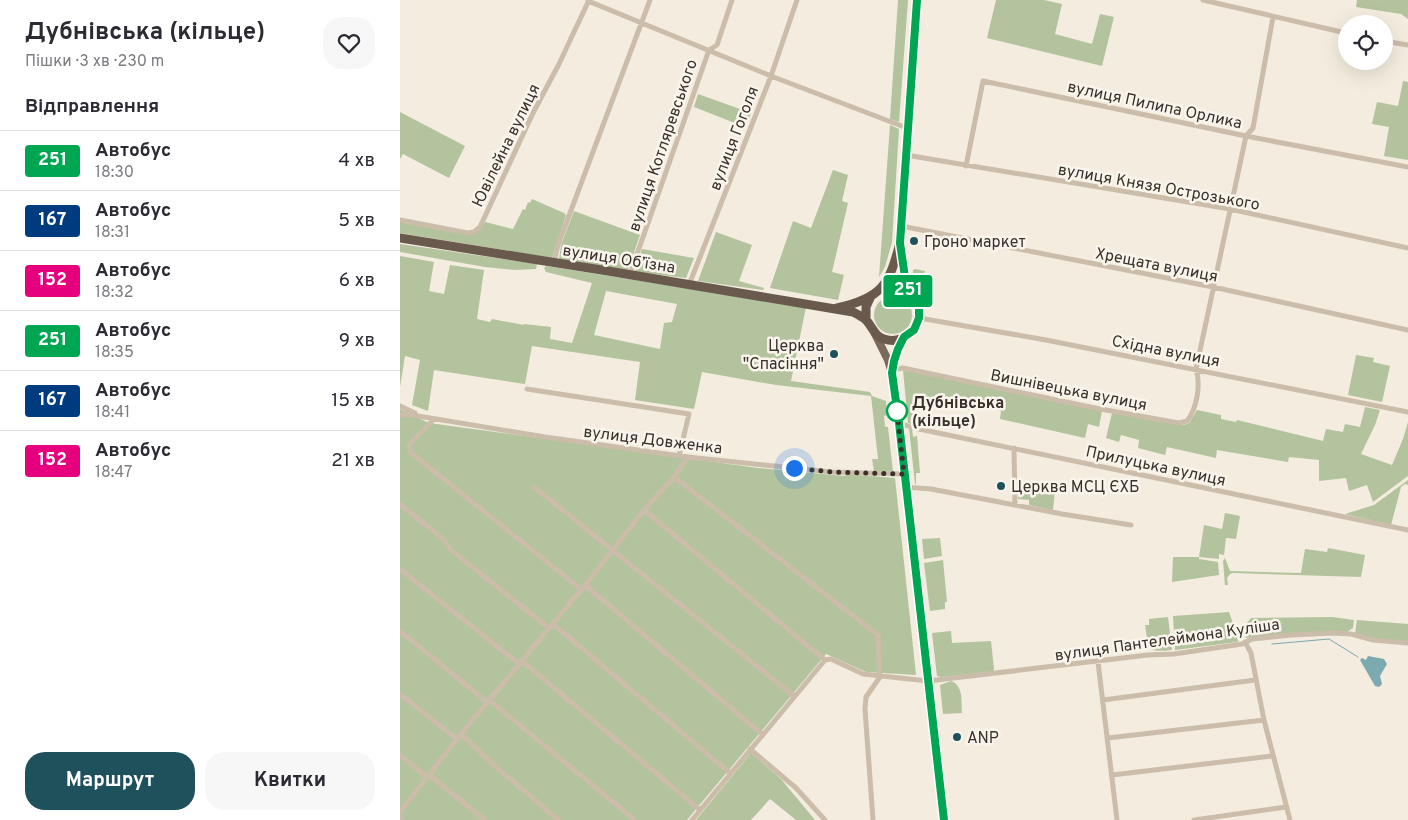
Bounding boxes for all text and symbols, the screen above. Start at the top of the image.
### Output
map controls [1338,15,1393,70]
button: locate [1338,15,1393,70]
button: heart [323,17,375,69]
text: Дубнівська (кільце) [25,18,265,48]
text: Пішки · 3 хв · 230 m [25,52,164,72]
street label: вулиця Котляревського [625,57,703,234]
street label: вулиця Пилипа Орлика [1065,78,1244,134]
street label: Ювілейна вулиця [468,81,545,211]
street label: вулиця Гоголя [706,84,764,194]
text: Відправлення [25,95,159,119]
text: Автобус [95,139,171,163]
text: 251 [38,149,67,172]
text: 4 хв [338,149,375,173]
street label: вулиця Князя Острозького [1056,160,1261,216]
text: 18:30 [95,163,134,183]
text: Автобус [95,199,171,223]
text: 167 [39,209,66,232]
text: 5 хв [338,209,375,233]
text: 18:31 [95,223,130,243]
place label: Гроно маркет [924,233,1026,253]
marker: Гроно маркет [908,235,920,247]
street label: вулиця Об’їзна [561,241,676,279]
street label: Хрещата вулиця [1094,244,1220,288]
text: Автобус [95,259,171,283]
text: 152 [38,269,67,292]
text: 6 хв [339,269,375,293]
line badge: 251 [879,275,937,307]
text: 251 [893,279,923,302]
text: 18:32 [95,283,133,303]
text: Автобус [95,319,171,343]
text: 251 [38,329,67,352]
text: 9 хв [339,329,375,353]
street label: Східна вулиця [1110,332,1221,372]
place label: Церква "Спасіння" [743,337,824,375]
text: 18:35 [95,343,134,363]
marker: Церква "Спасіння" [828,348,840,360]
street label: Вишнівецька вулиця [989,366,1149,416]
text: Автобус [95,379,171,403]
text: 167 [39,389,66,412]
text: 15 хв [331,389,375,413]
place label: Дубнівська (кільце) [912,394,1004,432]
marker: Дубнівська (кільце) [886,400,908,422]
text: 18:41 [95,403,130,423]
street label: вулиця Довженка [582,423,723,459]
text: Автобус [95,439,171,463]
street label: Прилуцька вулиця [1084,442,1228,492]
text: 152 [38,449,67,472]
text: 21 хв [331,449,375,473]
your location [782,456,807,481]
text: 18:47 [95,463,132,483]
place label: Церква МСЦ ЄХБ [1011,478,1140,498]
marker: Церква МСЦ ЄХБ [995,480,1007,492]
street label: вулиця Пантелеймона Куліша [1054,615,1281,667]
place label: ANP [967,729,999,749]
marker: ANP [951,731,963,743]
button: Маршрут [25,752,195,810]
button: Квитки [205,752,375,810]

